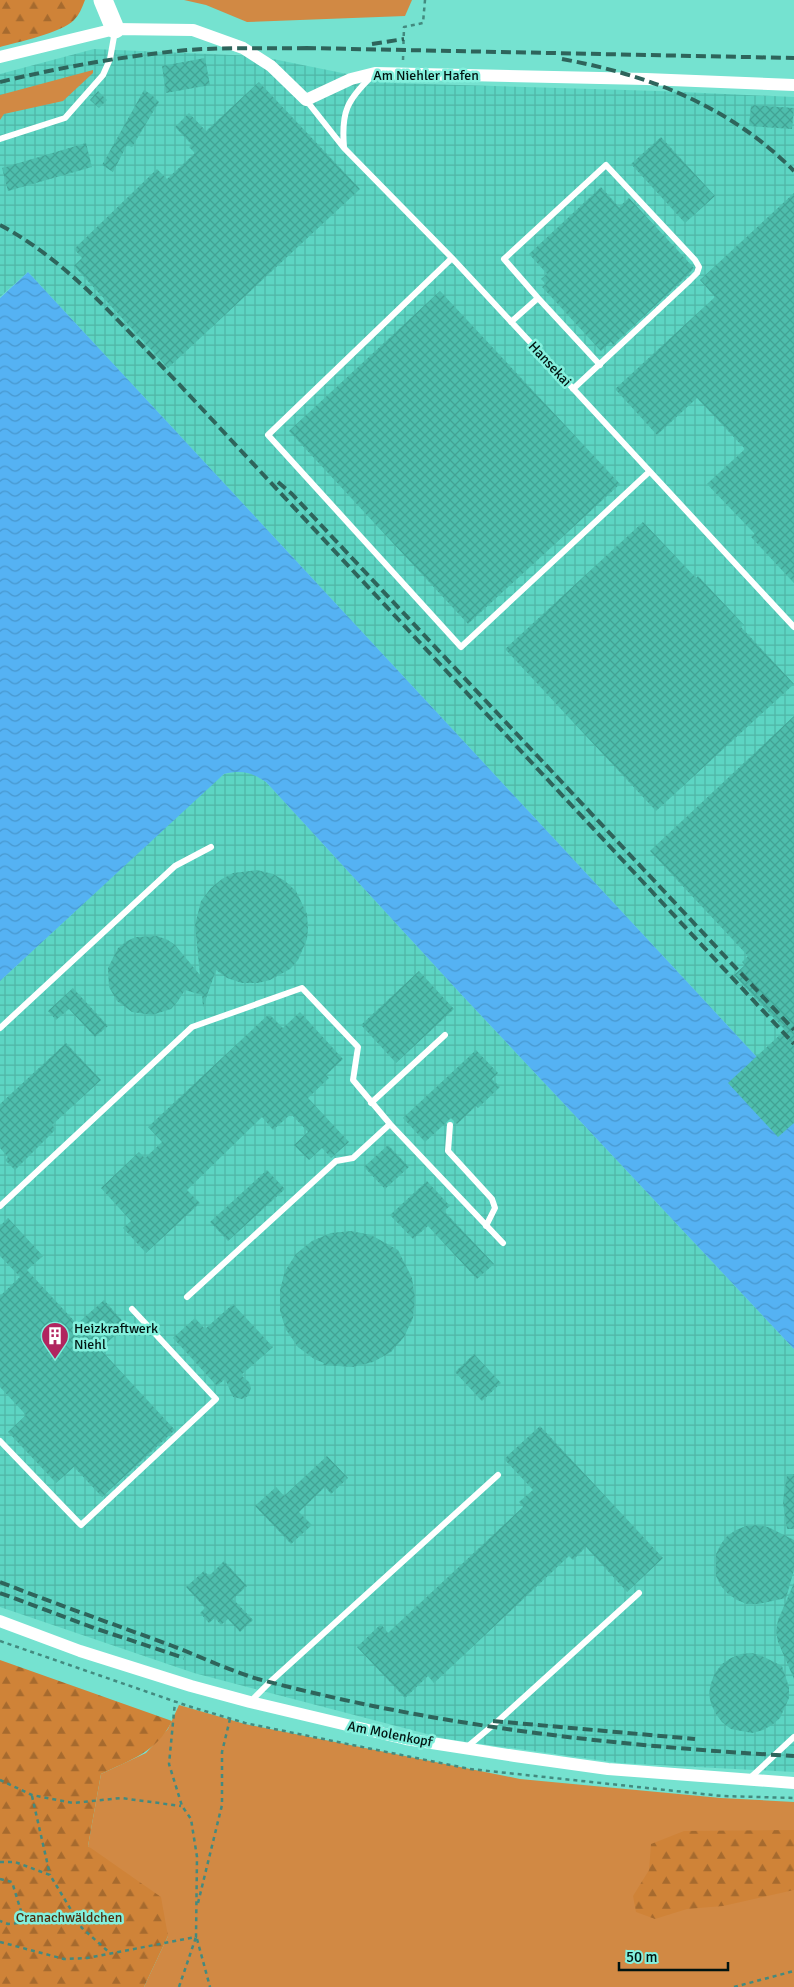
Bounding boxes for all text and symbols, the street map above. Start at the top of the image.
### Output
street label: Am Niehler Hafen [373,67,479,84]
street label: Hansekai [525,338,575,390]
place label: Heizkraftwerk Niehl [74,1320,158,1353]
building icon: Heizkraftwerk Niehl [40,1321,70,1360]
street label: Am Molenkopf [346,1717,435,1751]
park label: Cranachwäldchen [16,1909,122,1926]
scale bar [619,1940,728,1972]
text: 50 m [626,1948,657,1966]

